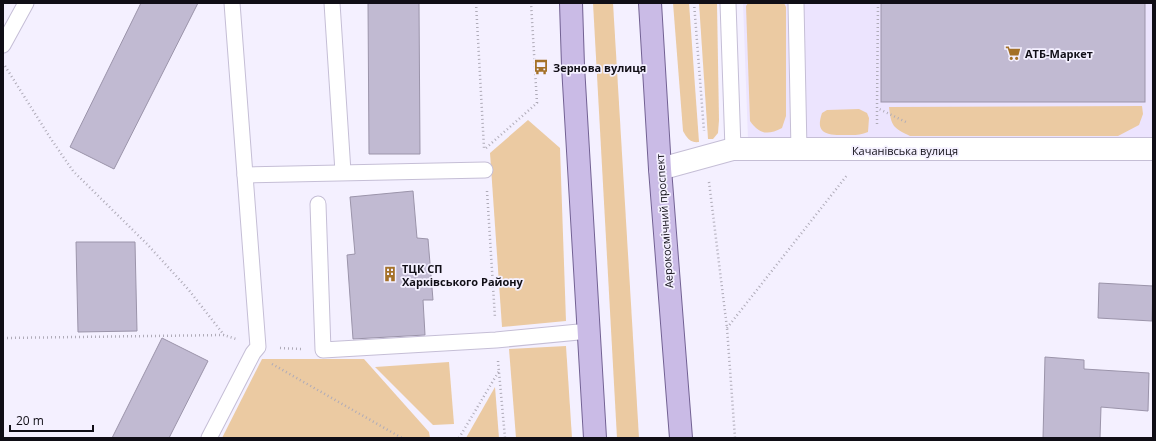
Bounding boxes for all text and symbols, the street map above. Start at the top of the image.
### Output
supermarket icon: АТБ-Маркет [1004,44,1022,62]
place label: АТБ-Маркет [1025,46,1093,61]
bus stop icon: Зернова вулиця [532,58,550,76]
place label: Зернова вулиця [553,60,646,75]
street label: Качанівська вулиця [852,143,958,158]
street label: Аерокосмічний проспект [652,153,676,289]
place label: ТЦК СП Харківського Району [402,261,524,289]
building icon: ТЦК СП Харківського Району [381,265,399,283]
scale bar [10,407,93,433]
text: 20 m [16,412,44,429]

